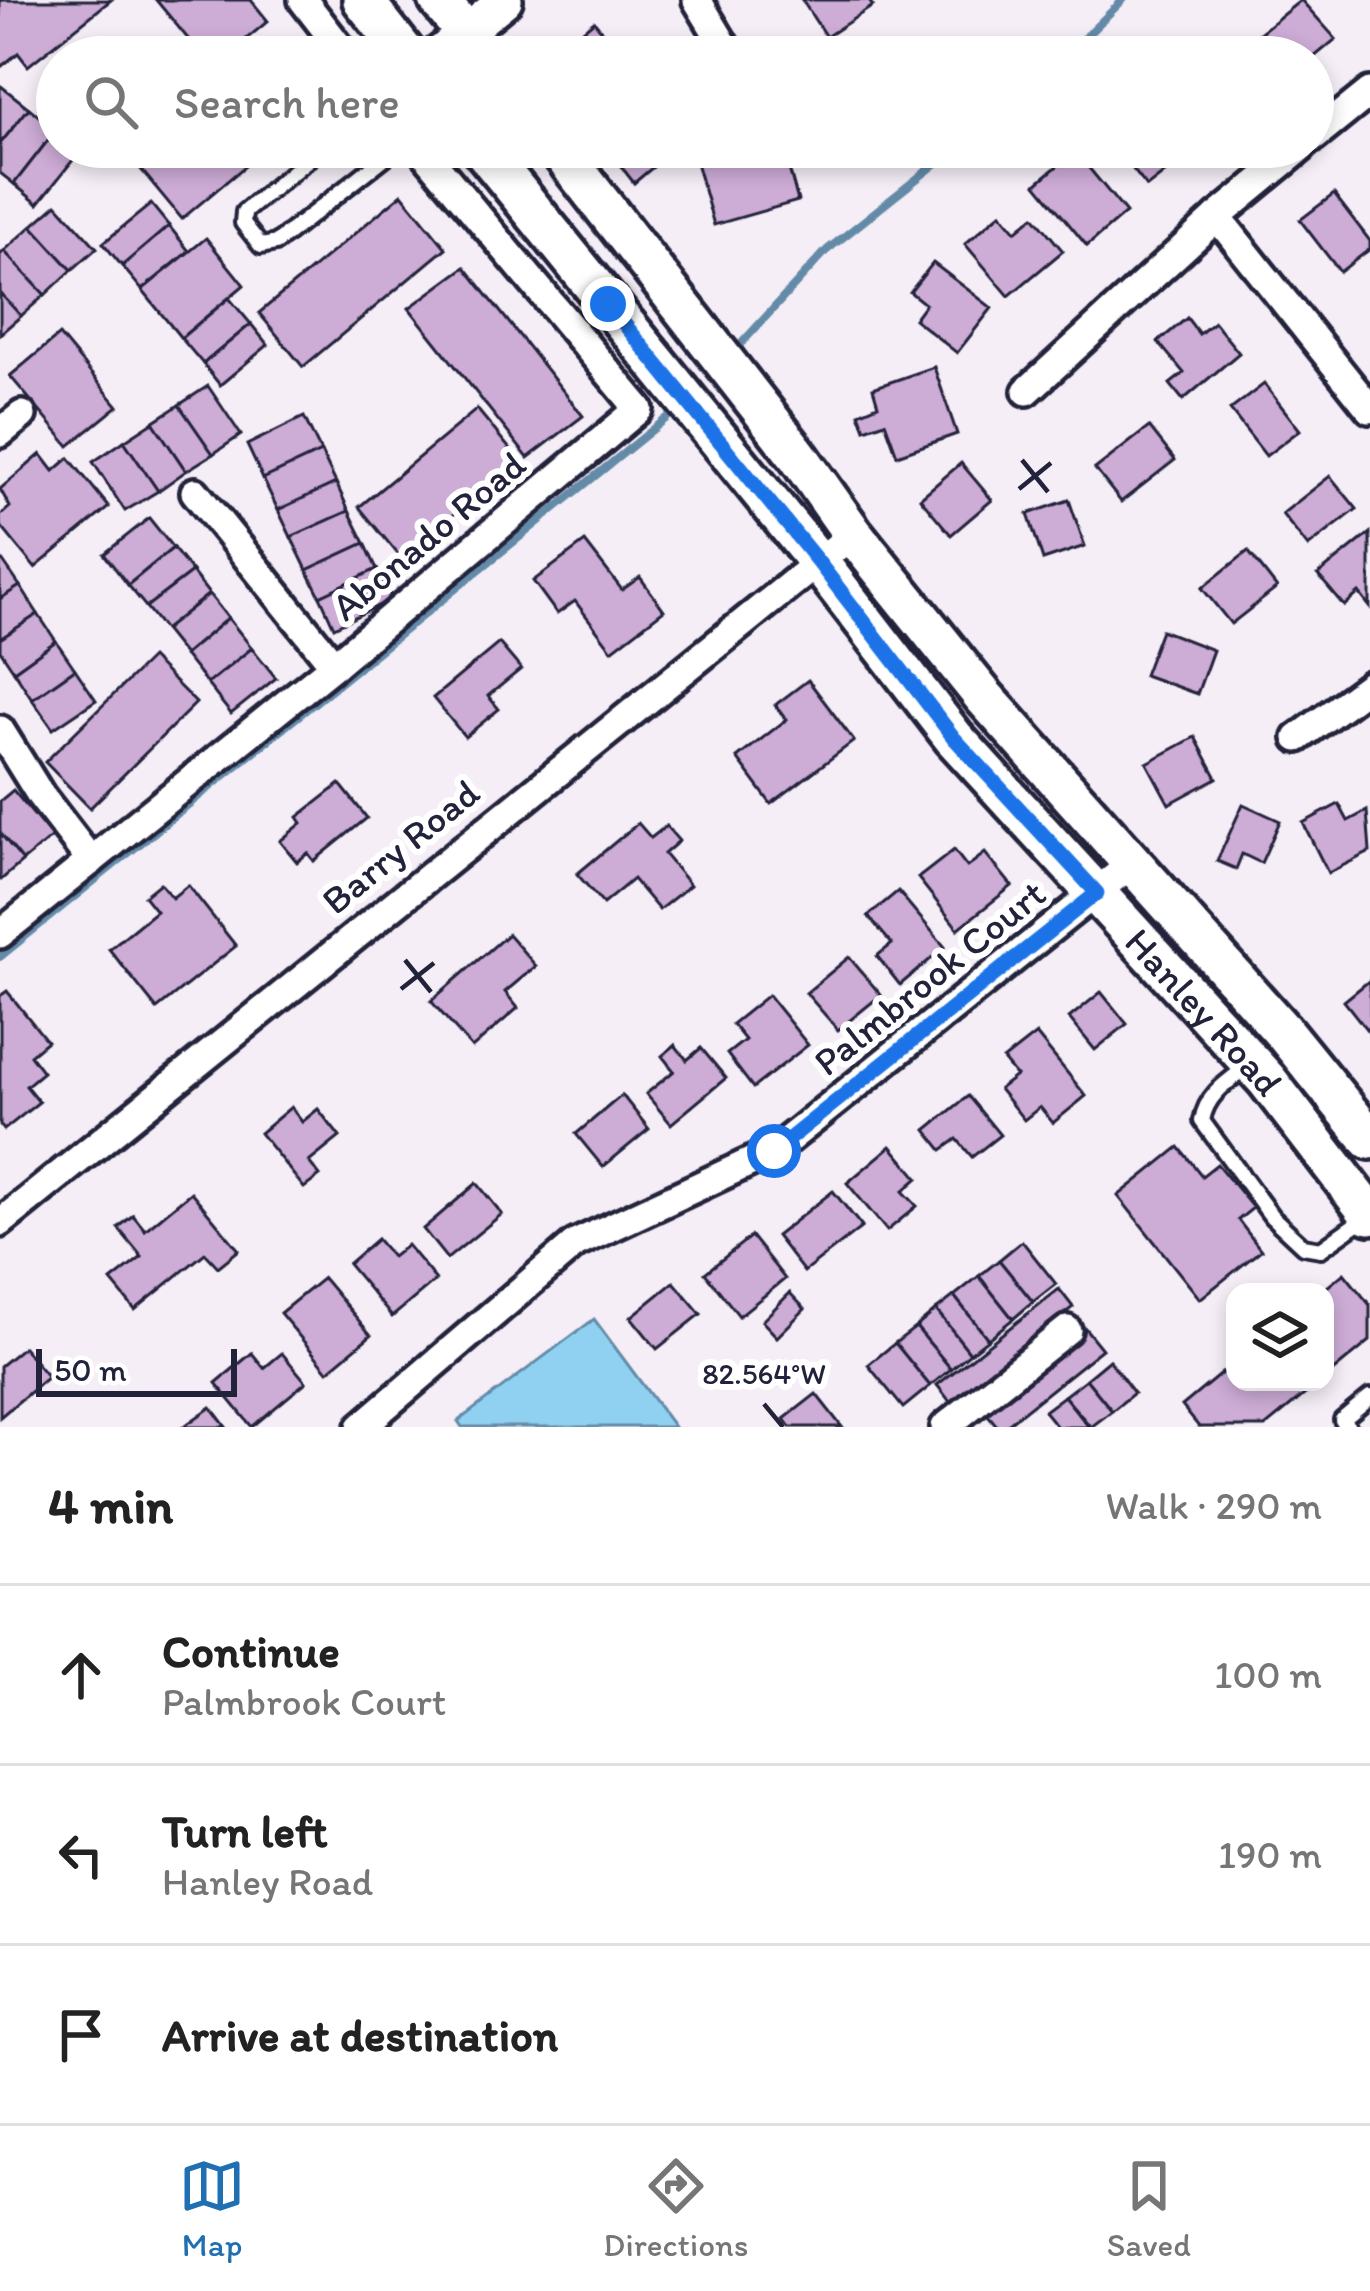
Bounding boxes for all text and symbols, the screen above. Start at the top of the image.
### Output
search box [36,36,1334,168]
icon: search [78,69,144,135]
text: Search here [174,75,400,129]
route end [581,277,635,331]
street label: Abonado Road [322,440,535,630]
street label: Barry Road [312,768,489,924]
street label: Palmbrook Court [804,870,1055,1085]
street label: Hanley Road [1115,918,1293,1105]
route start [747,1124,801,1178]
map controls [1226,1283,1334,1391]
button: layers [1226,1283,1334,1391]
scale bar [36,1343,237,1396]
text: 50 m [54,1350,127,1389]
text: 82.564°W [702,1355,826,1392]
text: 4 min [48,1475,173,1536]
text: Walk · 290 m [1105,1482,1322,1529]
text: Continue [162,1624,340,1678]
icon: ahead [48,1642,114,1708]
text: 100 m [1214,1651,1322,1698]
text: Palmbrook Court [162,1678,446,1725]
text: Turn left [162,1804,328,1858]
icon: left [48,1822,114,1888]
text: 190 m [1218,1831,1322,1878]
text: Hanley Road [162,1858,373,1905]
icon: arrive [48,2002,114,2068]
text: Arrive at destination [162,2008,558,2062]
tab: Map [179,2153,245,2264]
tab: Directions [603,2153,748,2264]
tab: Saved [1107,2153,1191,2264]

